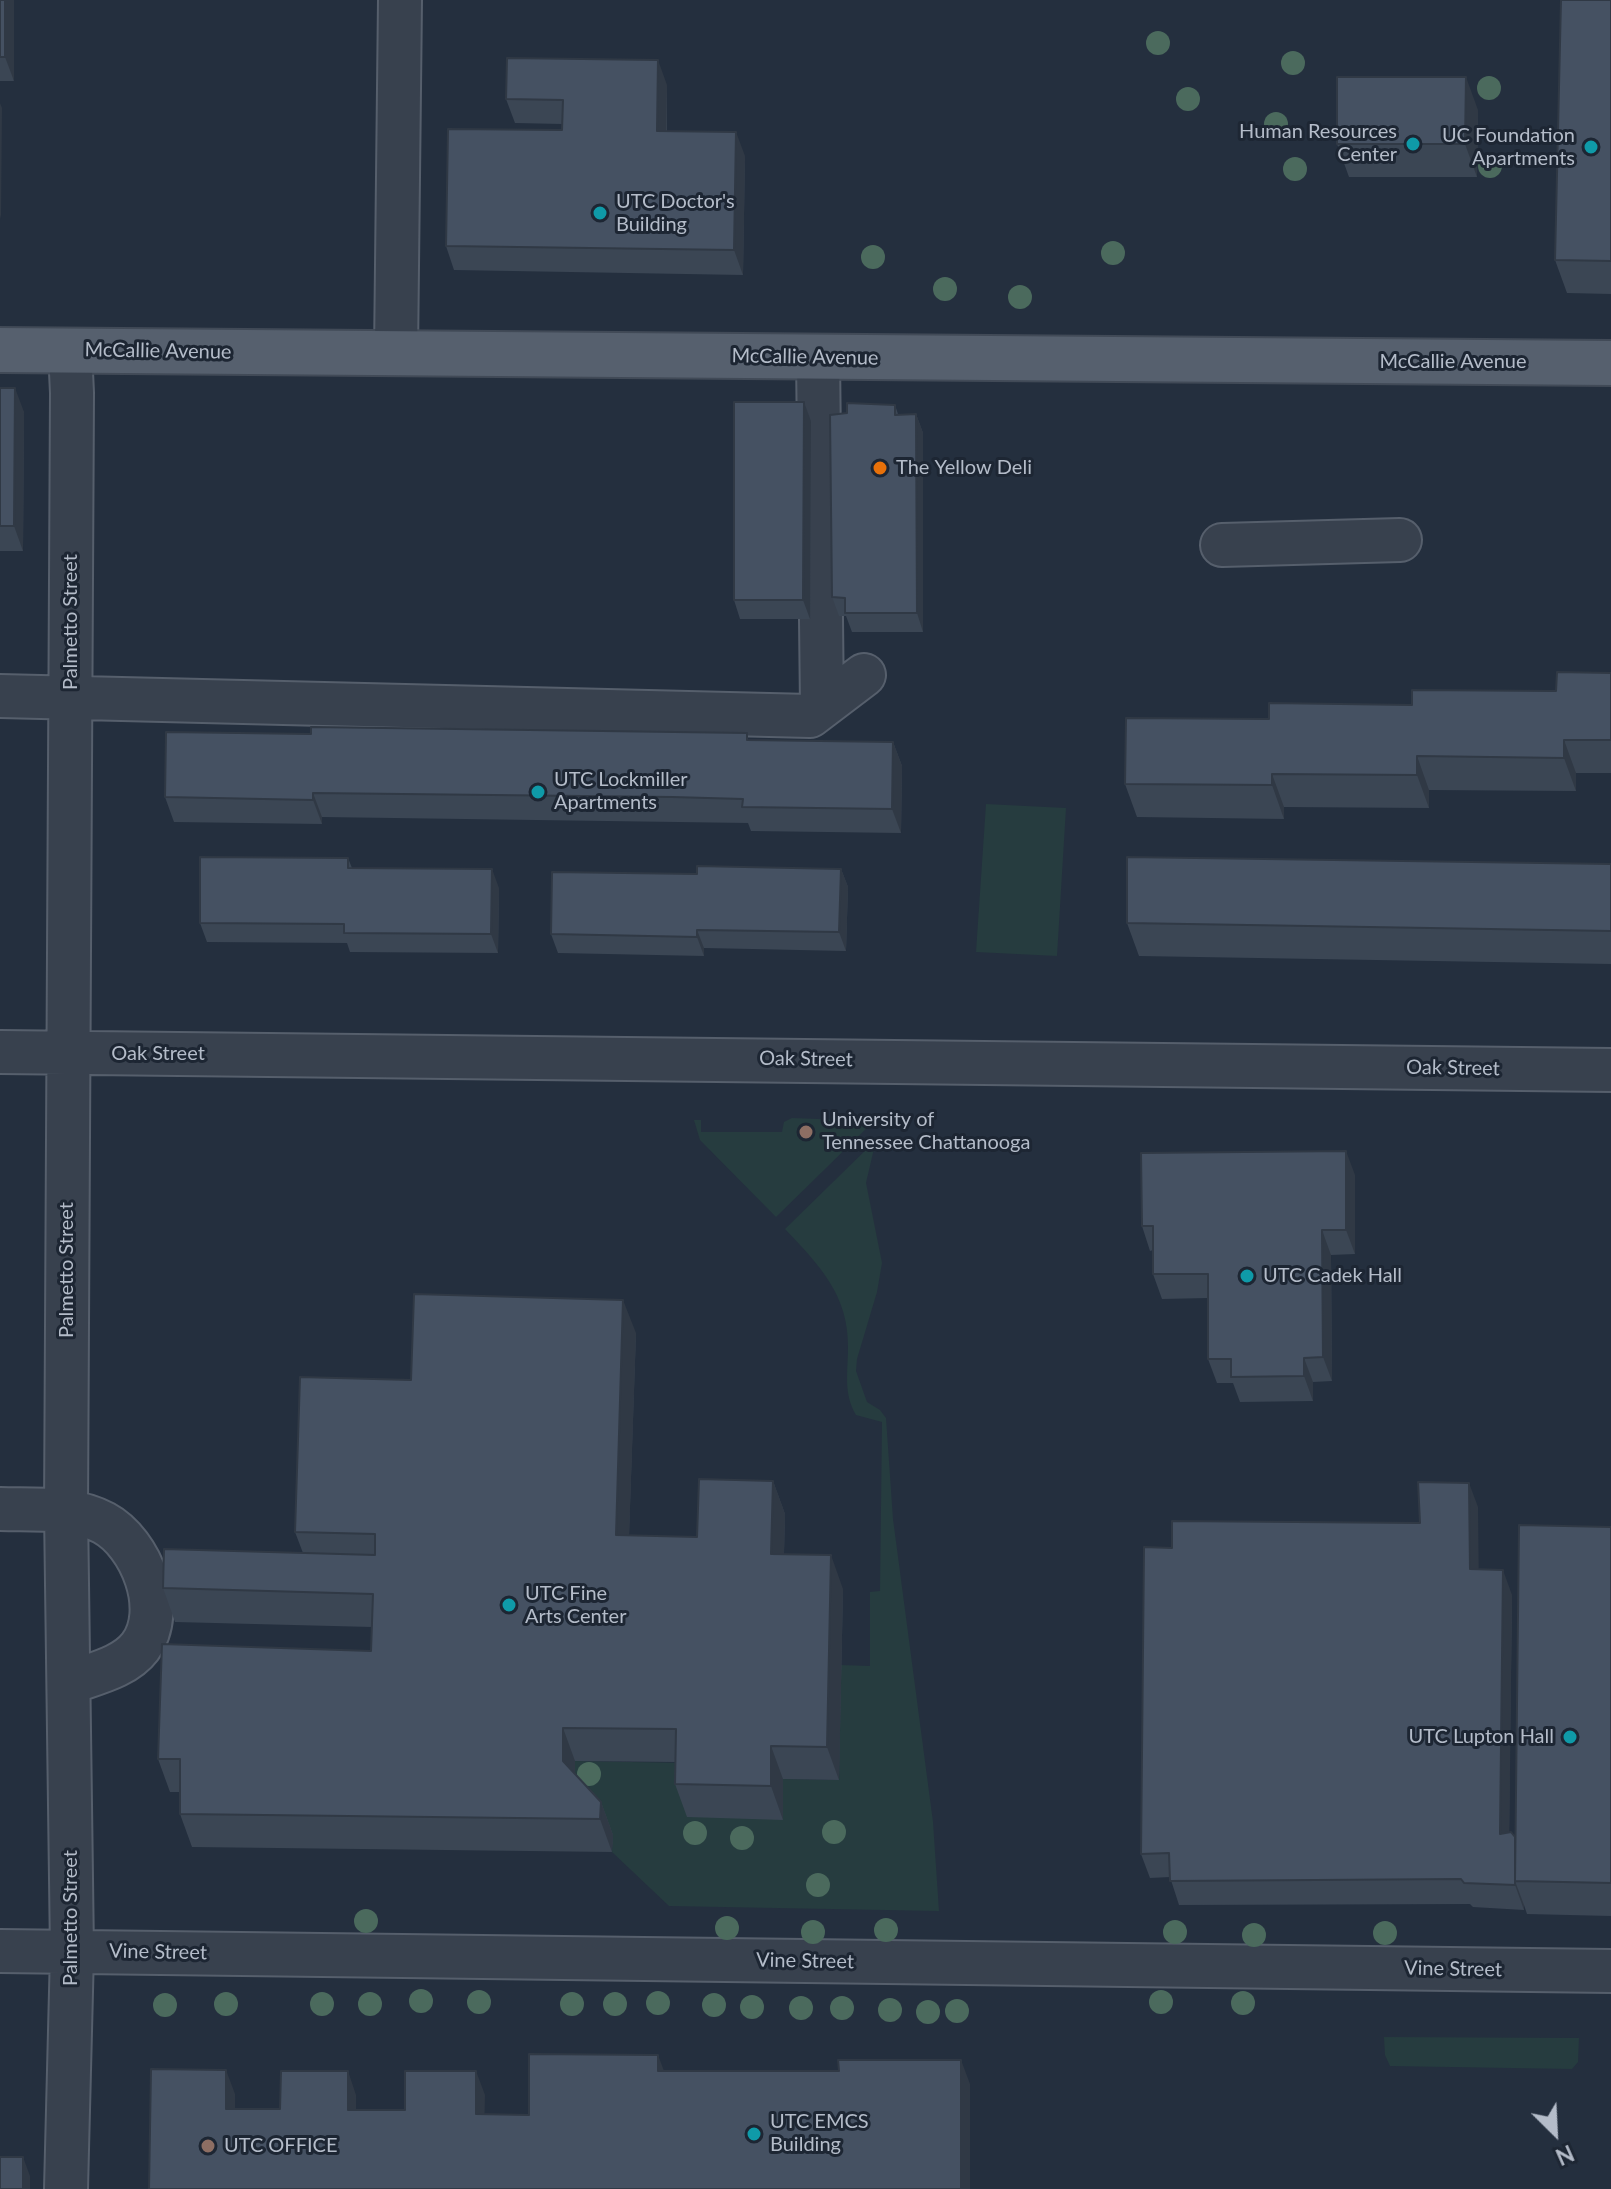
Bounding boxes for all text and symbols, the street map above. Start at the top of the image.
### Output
place label: Human Resources Center [1239,120,1397,167]
place label: UC Foundation Apartments [1442,124,1575,171]
marker: Human Resources Center [1404,135,1422,153]
marker: UC Foundation Apartments [1582,138,1600,156]
place label: UTC Doctor's Building [616,190,735,237]
marker: UTC Doctor's Building [591,204,609,222]
street label: McCallie Avenue [84,338,232,364]
street label: McCallie Avenue [731,344,879,370]
street label: McCallie Avenue [1379,350,1527,374]
place label: The Yellow Deli [896,456,1032,480]
marker: The Yellow Deli [871,459,889,477]
street label: Palmetto Street [59,554,83,690]
place label: UTC Lockmiller Apartments [554,768,687,815]
marker: UTC Lockmiller Apartments [529,783,547,801]
street label: Oak Street [111,1042,205,1066]
street label: Oak Street [759,1046,853,1072]
street label: Oak Street [1406,1055,1500,1081]
place label: University of Tennessee Chattanooga [822,1108,1030,1155]
marker: University of Tennessee Chattanooga [797,1123,815,1141]
street label: Palmetto Street [55,1202,79,1338]
place label: UTC Cadek Hall [1263,1264,1402,1288]
marker: UTC Cadek Hall [1238,1267,1256,1285]
place label: UTC Fine Arts Center [525,1582,626,1629]
marker: UTC Fine Arts Center [500,1596,518,1614]
place label: UTC Lupton Hall [1409,1725,1554,1749]
marker: UTC Lupton Hall [1561,1728,1579,1746]
street label: Palmetto Street [59,1850,83,1986]
street label: Vine Street [109,1939,207,1965]
street label: Vine Street [756,1948,854,1974]
street label: Vine Street [1404,1956,1502,1982]
north arrow [1515,2093,1595,2173]
place label: UTC EMCS Building [770,2110,869,2157]
marker: UTC EMCS Building [745,2125,763,2143]
place label: UTC OFFICE [224,2134,337,2158]
marker: UTC OFFICE [199,2137,217,2155]
text: N [1552,2140,1578,2171]

